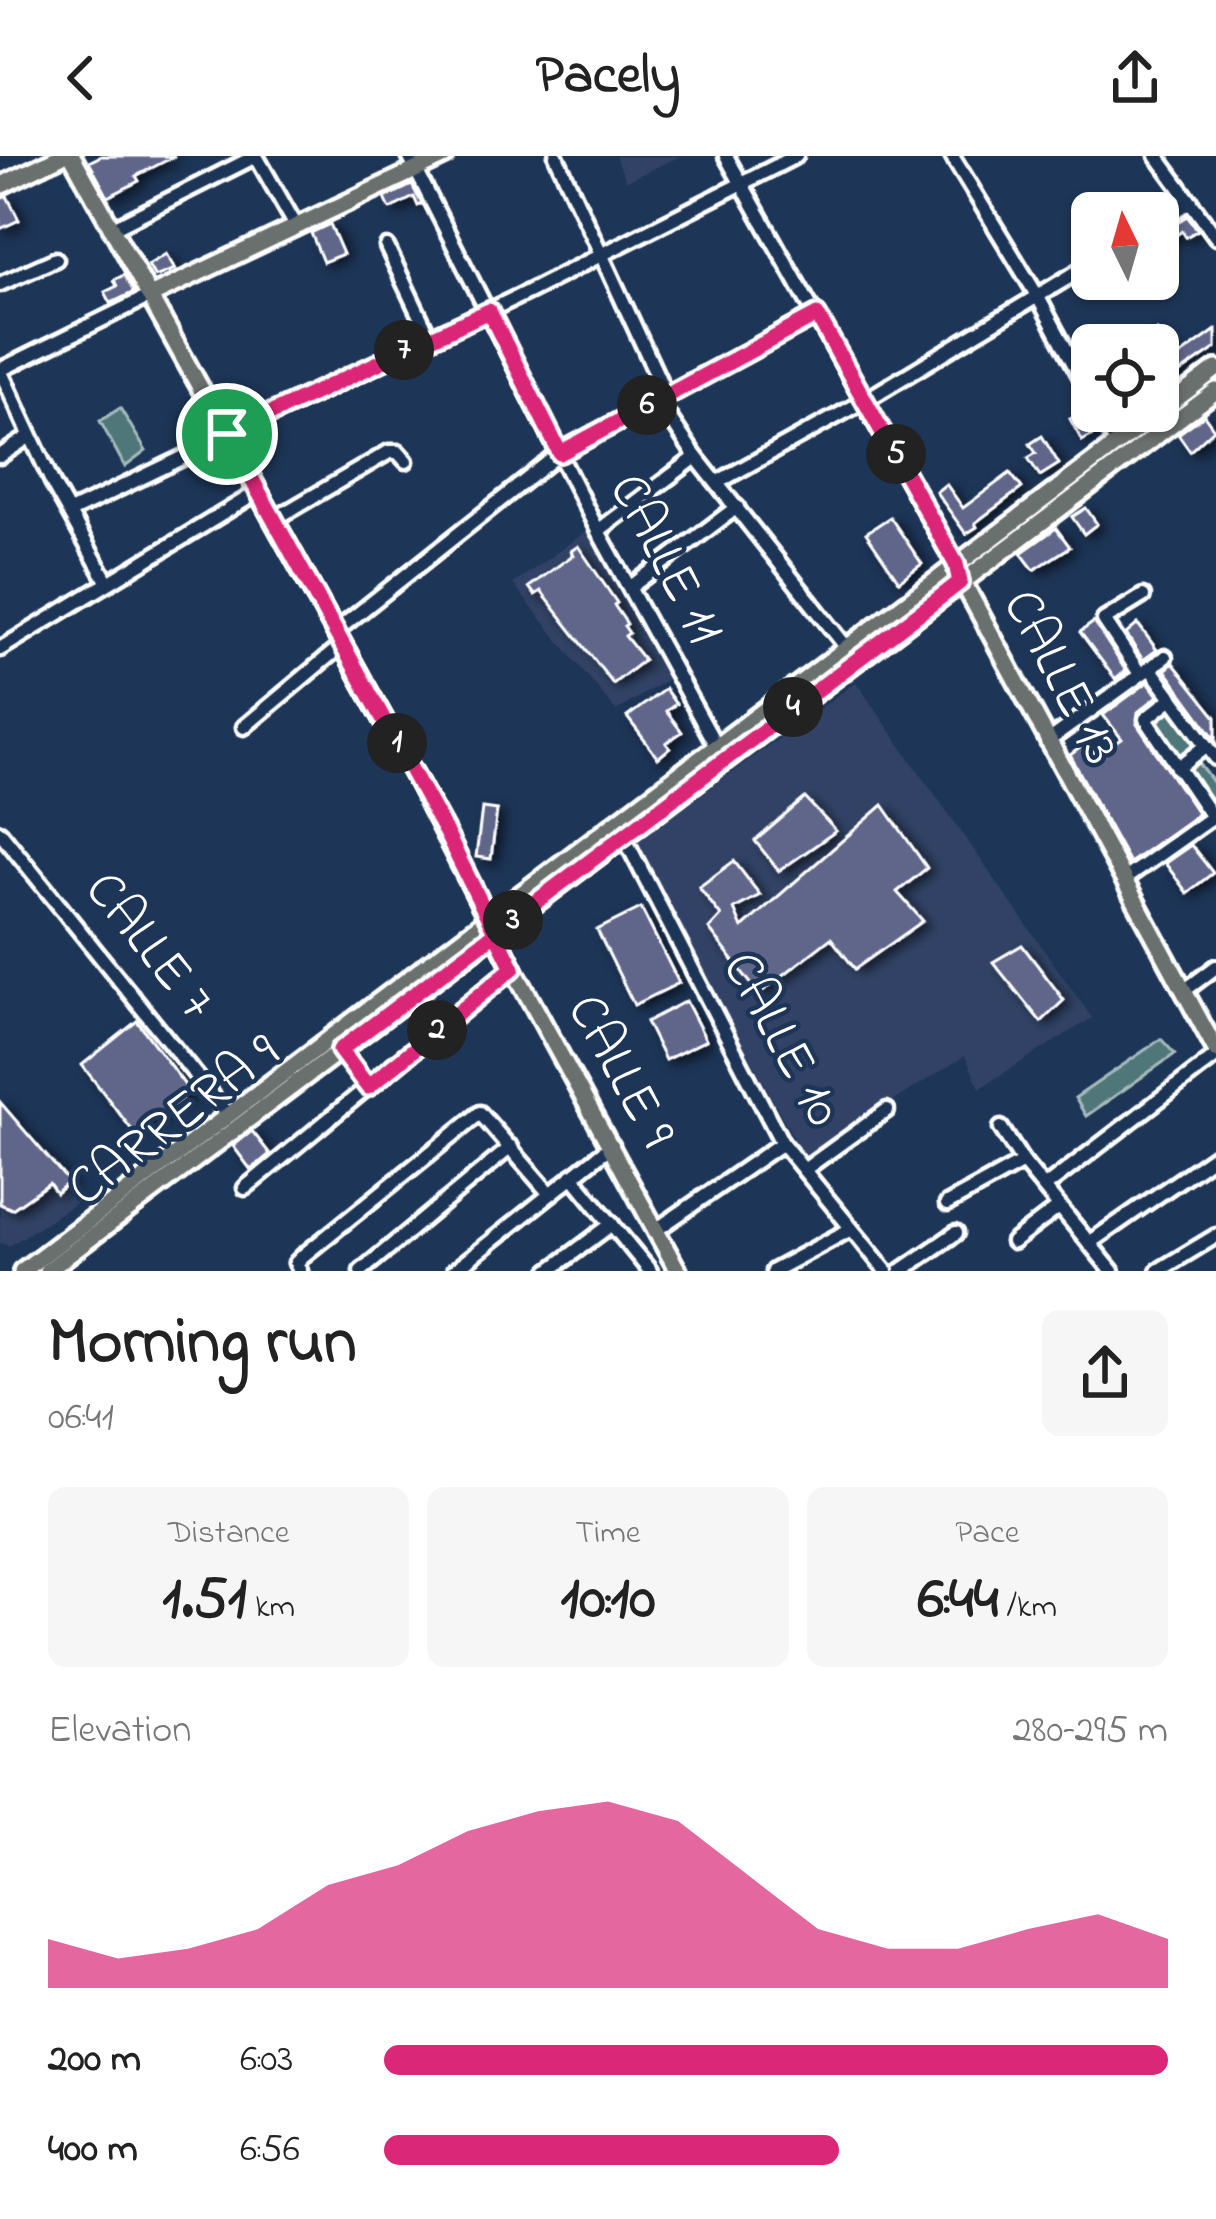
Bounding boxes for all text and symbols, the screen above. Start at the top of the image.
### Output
text: Pacely [536,39,680,117]
icon: back [48,45,114,111]
icon: share [1102,45,1168,111]
north arrow [1071,192,1179,300]
map controls [1071,192,1179,432]
pin: 7 [374,320,434,380]
button: locate [1071,324,1179,432]
text: 7 [397,326,411,374]
pin: 6 [617,375,677,435]
text: 6 [640,381,654,429]
pin [176,383,278,485]
icon: arrive [194,401,260,467]
pin: 5 [866,424,926,484]
text: 5 [887,430,905,478]
street label: CALLE 11 [587,461,741,659]
street label: CALLE 13 [980,576,1138,780]
pin: 4 [763,677,823,737]
text: 4 [786,683,800,731]
pin: 1 [367,713,427,773]
text: 1 [392,719,402,767]
street label: CALLE 7 [64,856,232,1038]
pin: 3 [483,890,543,950]
text: 3 [506,896,520,944]
street label: CALLE 10 [700,938,860,1142]
street label: CALLE 9 [545,981,693,1163]
pin: 2 [407,1000,467,1060]
text: 2 [429,1006,445,1054]
street label: CARRERA 9 [52,1016,298,1228]
text: Morning run [48,1297,357,1393]
button: share [1042,1310,1168,1436]
text: 06:41 [48,1390,114,1447]
text: Distance [168,1510,289,1558]
text: Time [575,1510,641,1558]
text: Pace [955,1510,1020,1558]
text: 1.51 [162,1558,247,1645]
text: 10:10 [560,1558,656,1645]
text: 6:44 [918,1558,999,1645]
text: km [247,1584,295,1632]
text: /km [999,1584,1057,1632]
text: Elevation [48,1703,191,1760]
text: 280–295 m [1012,1703,1168,1760]
text: 200 m [48,2032,141,2089]
text: 6:03 [240,2032,293,2089]
text: 400 m [48,2122,138,2179]
text: 6:56 [240,2122,300,2179]

